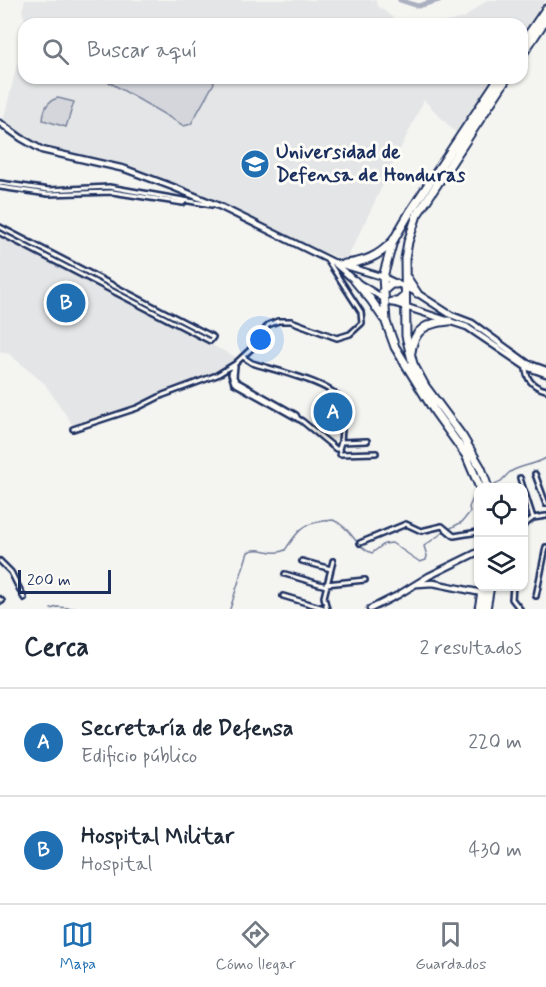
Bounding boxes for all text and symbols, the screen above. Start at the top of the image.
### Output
search box [18,18,528,84]
icon: search [39,35,72,68]
text: Buscar aquí [87,37,198,65]
place label: Universidad de Defensa de Honduras [276,139,465,189]
school or university icon: Universidad de Defensa de Honduras [239,148,271,180]
pin: B [46,280,86,326]
your location [246,325,275,354]
pin: A [314,390,352,434]
map controls [474,483,528,591]
button: locate [474,483,528,537]
button: layers [474,537,528,591]
scale bar [18,567,111,594]
text: 200 m [27,570,71,591]
text: Cerca [24,631,89,665]
text: 2 resultados [419,635,522,662]
text: Secretaría de Defensa [81,715,294,743]
text: A [37,729,50,756]
text: 220 m [468,729,522,756]
text: Edificio público [81,743,197,770]
text: Hospital Militar [81,823,234,851]
text: B [37,837,50,864]
text: 430 m [469,837,522,864]
text: Hospital [81,851,152,878]
tab: Mapa [60,918,96,975]
tab: Cómo llegar [216,918,296,975]
tab: Guardados [415,918,486,975]

